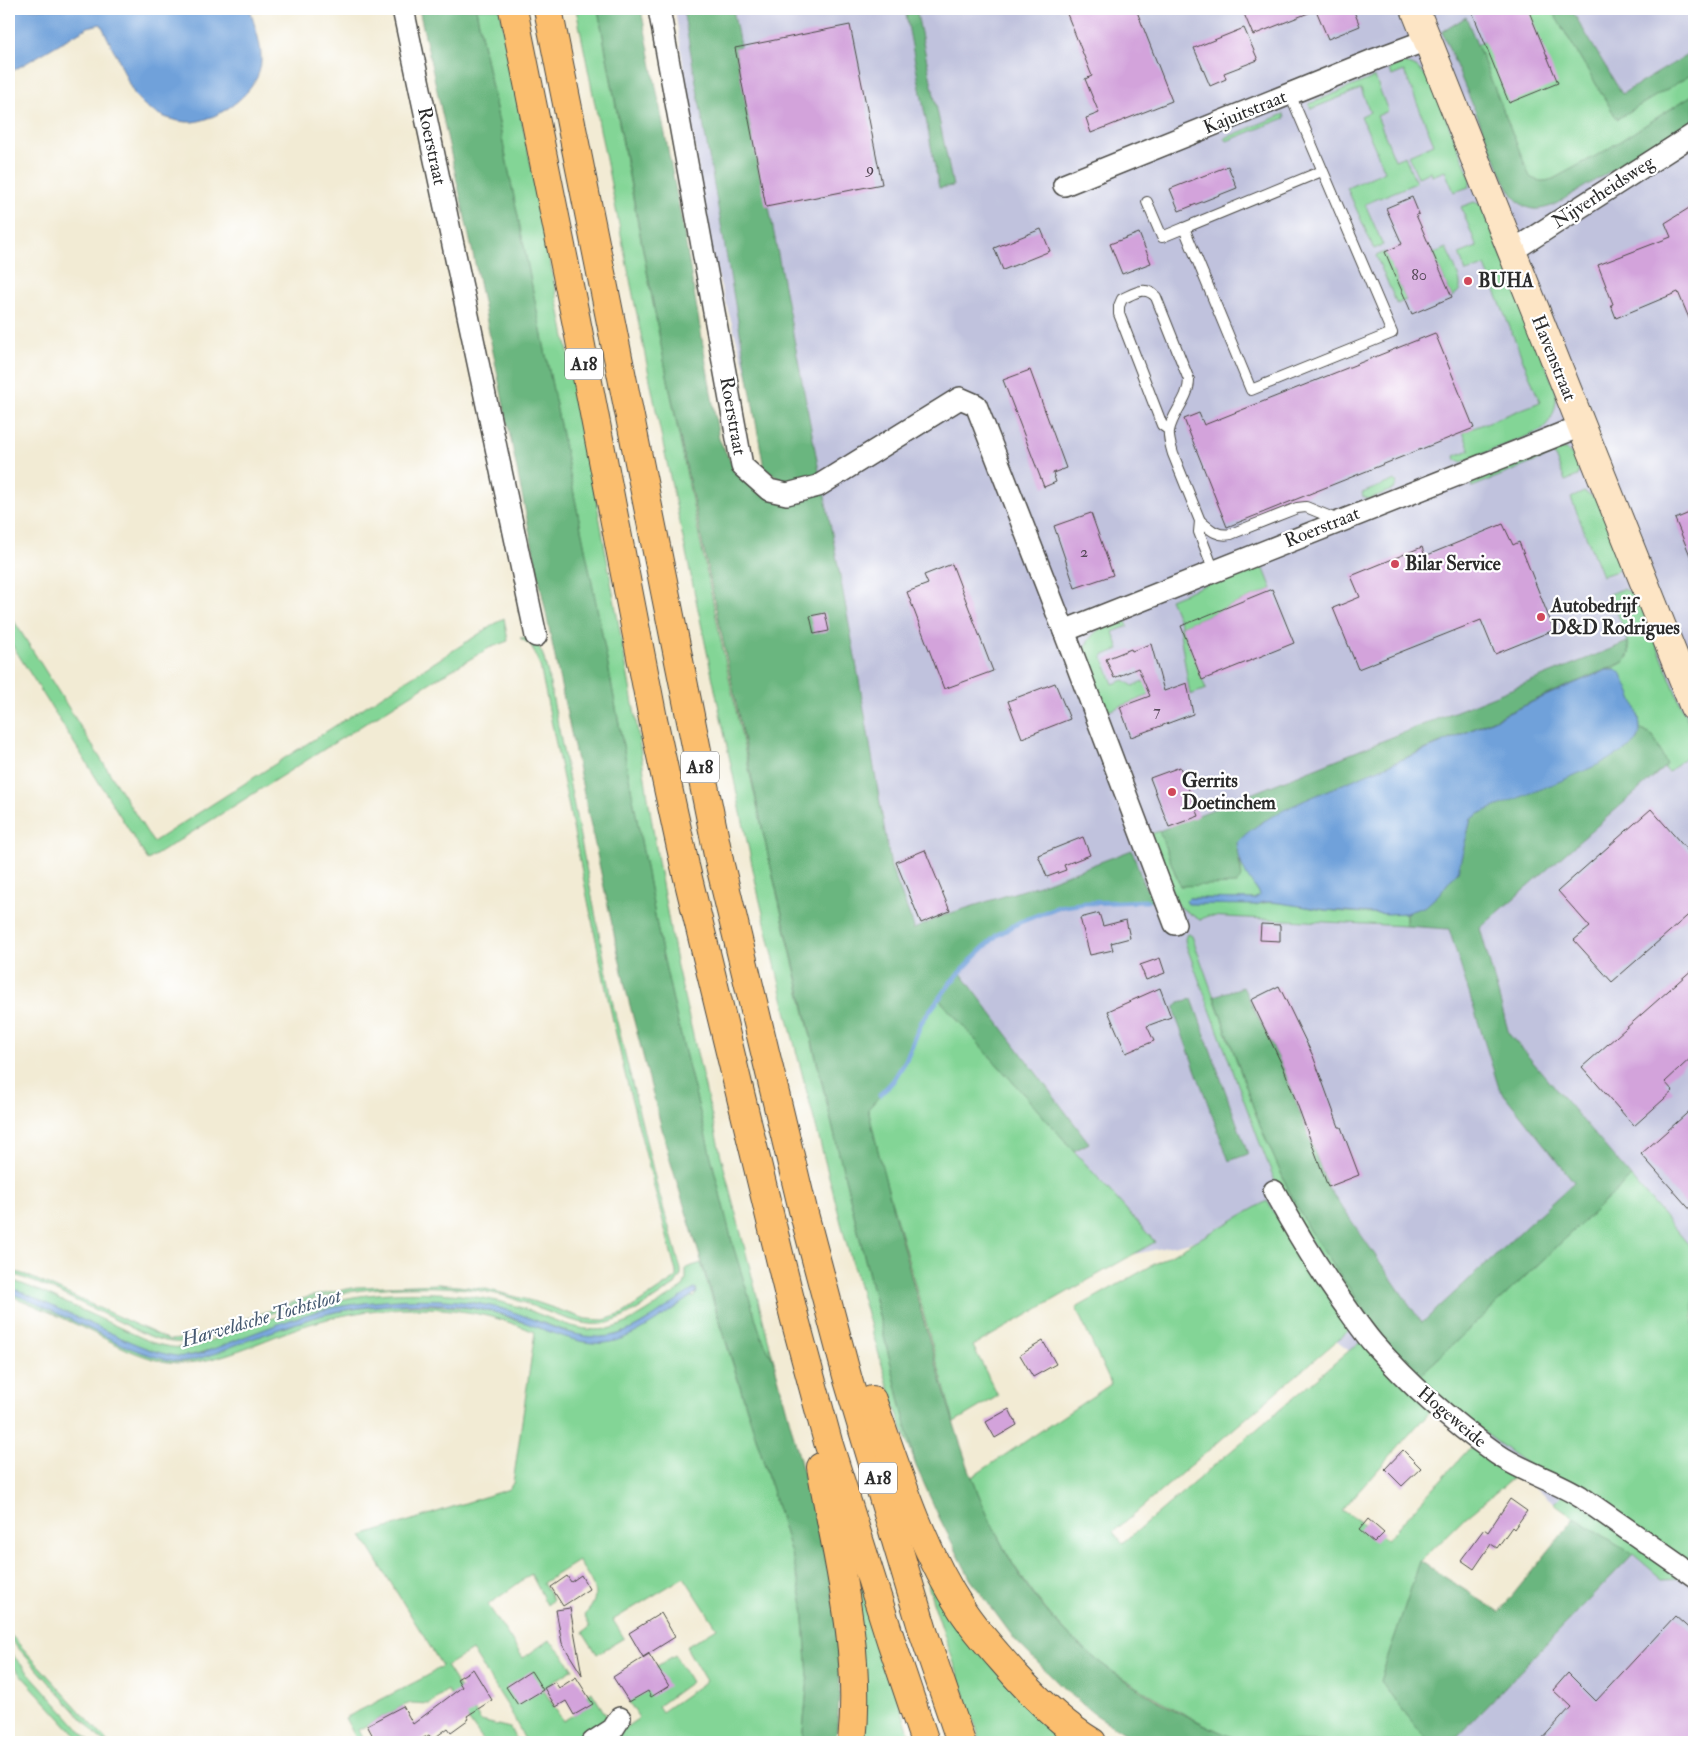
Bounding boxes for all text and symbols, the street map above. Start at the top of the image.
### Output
street label: Kajuitstraat [1200,84,1290,140]
street label: Roerstraat [412,105,452,187]
street label: Nijverheidsweg [1547,150,1659,234]
house number: 9 [865,159,874,179]
house number: 80 [1411,265,1427,285]
place label: BUHA [1478,269,1535,293]
marker: BUHA [1462,275,1474,287]
street label: Havenstraat [1526,312,1582,404]
road number: A18 [565,348,603,379]
street label: Roerstraat [714,375,752,457]
street label: Roerstraat [1281,501,1363,553]
house number: 2 [1080,542,1088,562]
place label: Bilar Service [1405,552,1501,576]
marker: Bilar Service [1389,558,1401,570]
place label: Autobedrijf D&D Rodrigues [1550,594,1680,641]
marker: Autobedrijf D&D Rodrigues [1535,611,1547,623]
house number: 7 [1153,701,1161,721]
road number: A18 [681,752,719,782]
place label: Gerrits Doetinchem [1182,769,1276,815]
marker: Gerrits Doetinchem [1166,786,1178,798]
water label: Harveldsche Tochtsloot [177,1283,345,1353]
street label: Hogeweide [1412,1381,1492,1453]
road number: A18 [859,1462,897,1494]

